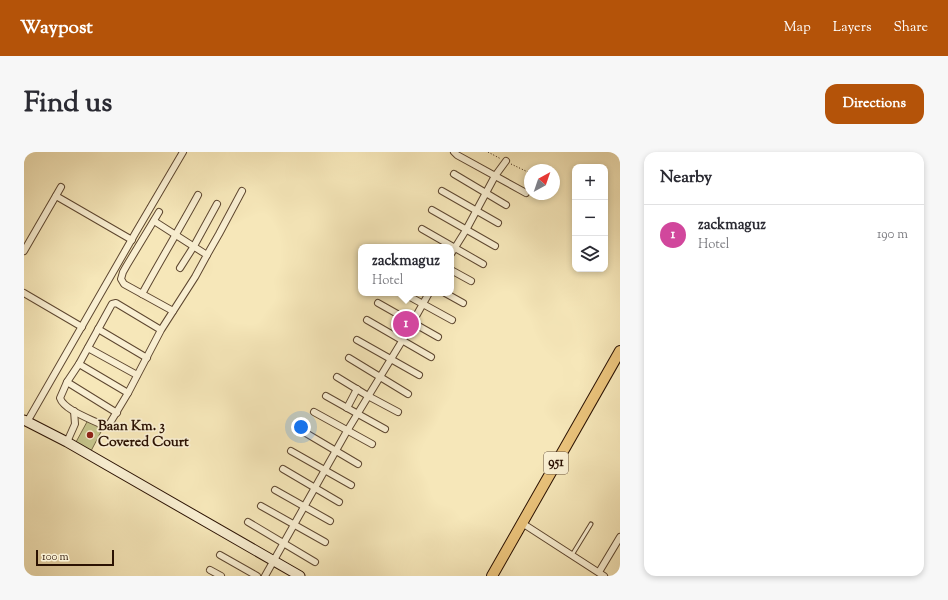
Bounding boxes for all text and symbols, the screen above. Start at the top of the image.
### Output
text: Waypost [20,15,93,42]
text: Map [784,18,811,38]
text: Layers [833,18,871,38]
text: Share [893,18,928,38]
text: Find us [24,84,112,124]
button: Directions [825,84,924,124]
north arrow [524,164,560,200]
map controls [572,164,608,272]
button: + [572,164,608,200]
text: Nearby [660,166,712,190]
button: − [572,200,608,236]
text: zackmaguz [698,215,766,236]
text: 1 [671,226,675,244]
text: 190 m [877,226,908,244]
button: layers [572,236,608,272]
text: Hotel [698,236,729,254]
popup [358,244,454,296]
text: zackmaguz [372,251,440,272]
text: Hotel [372,272,403,290]
pin: 1 [393,309,419,339]
place label: Baan Km. 3 Covered Court [98,417,189,453]
your location [291,417,311,437]
marker: Baan Km. 3 Covered Court [85,430,95,440]
road number: 951 [544,452,568,474]
scale bar [36,548,114,567]
text: 100 m [42,549,69,565]

